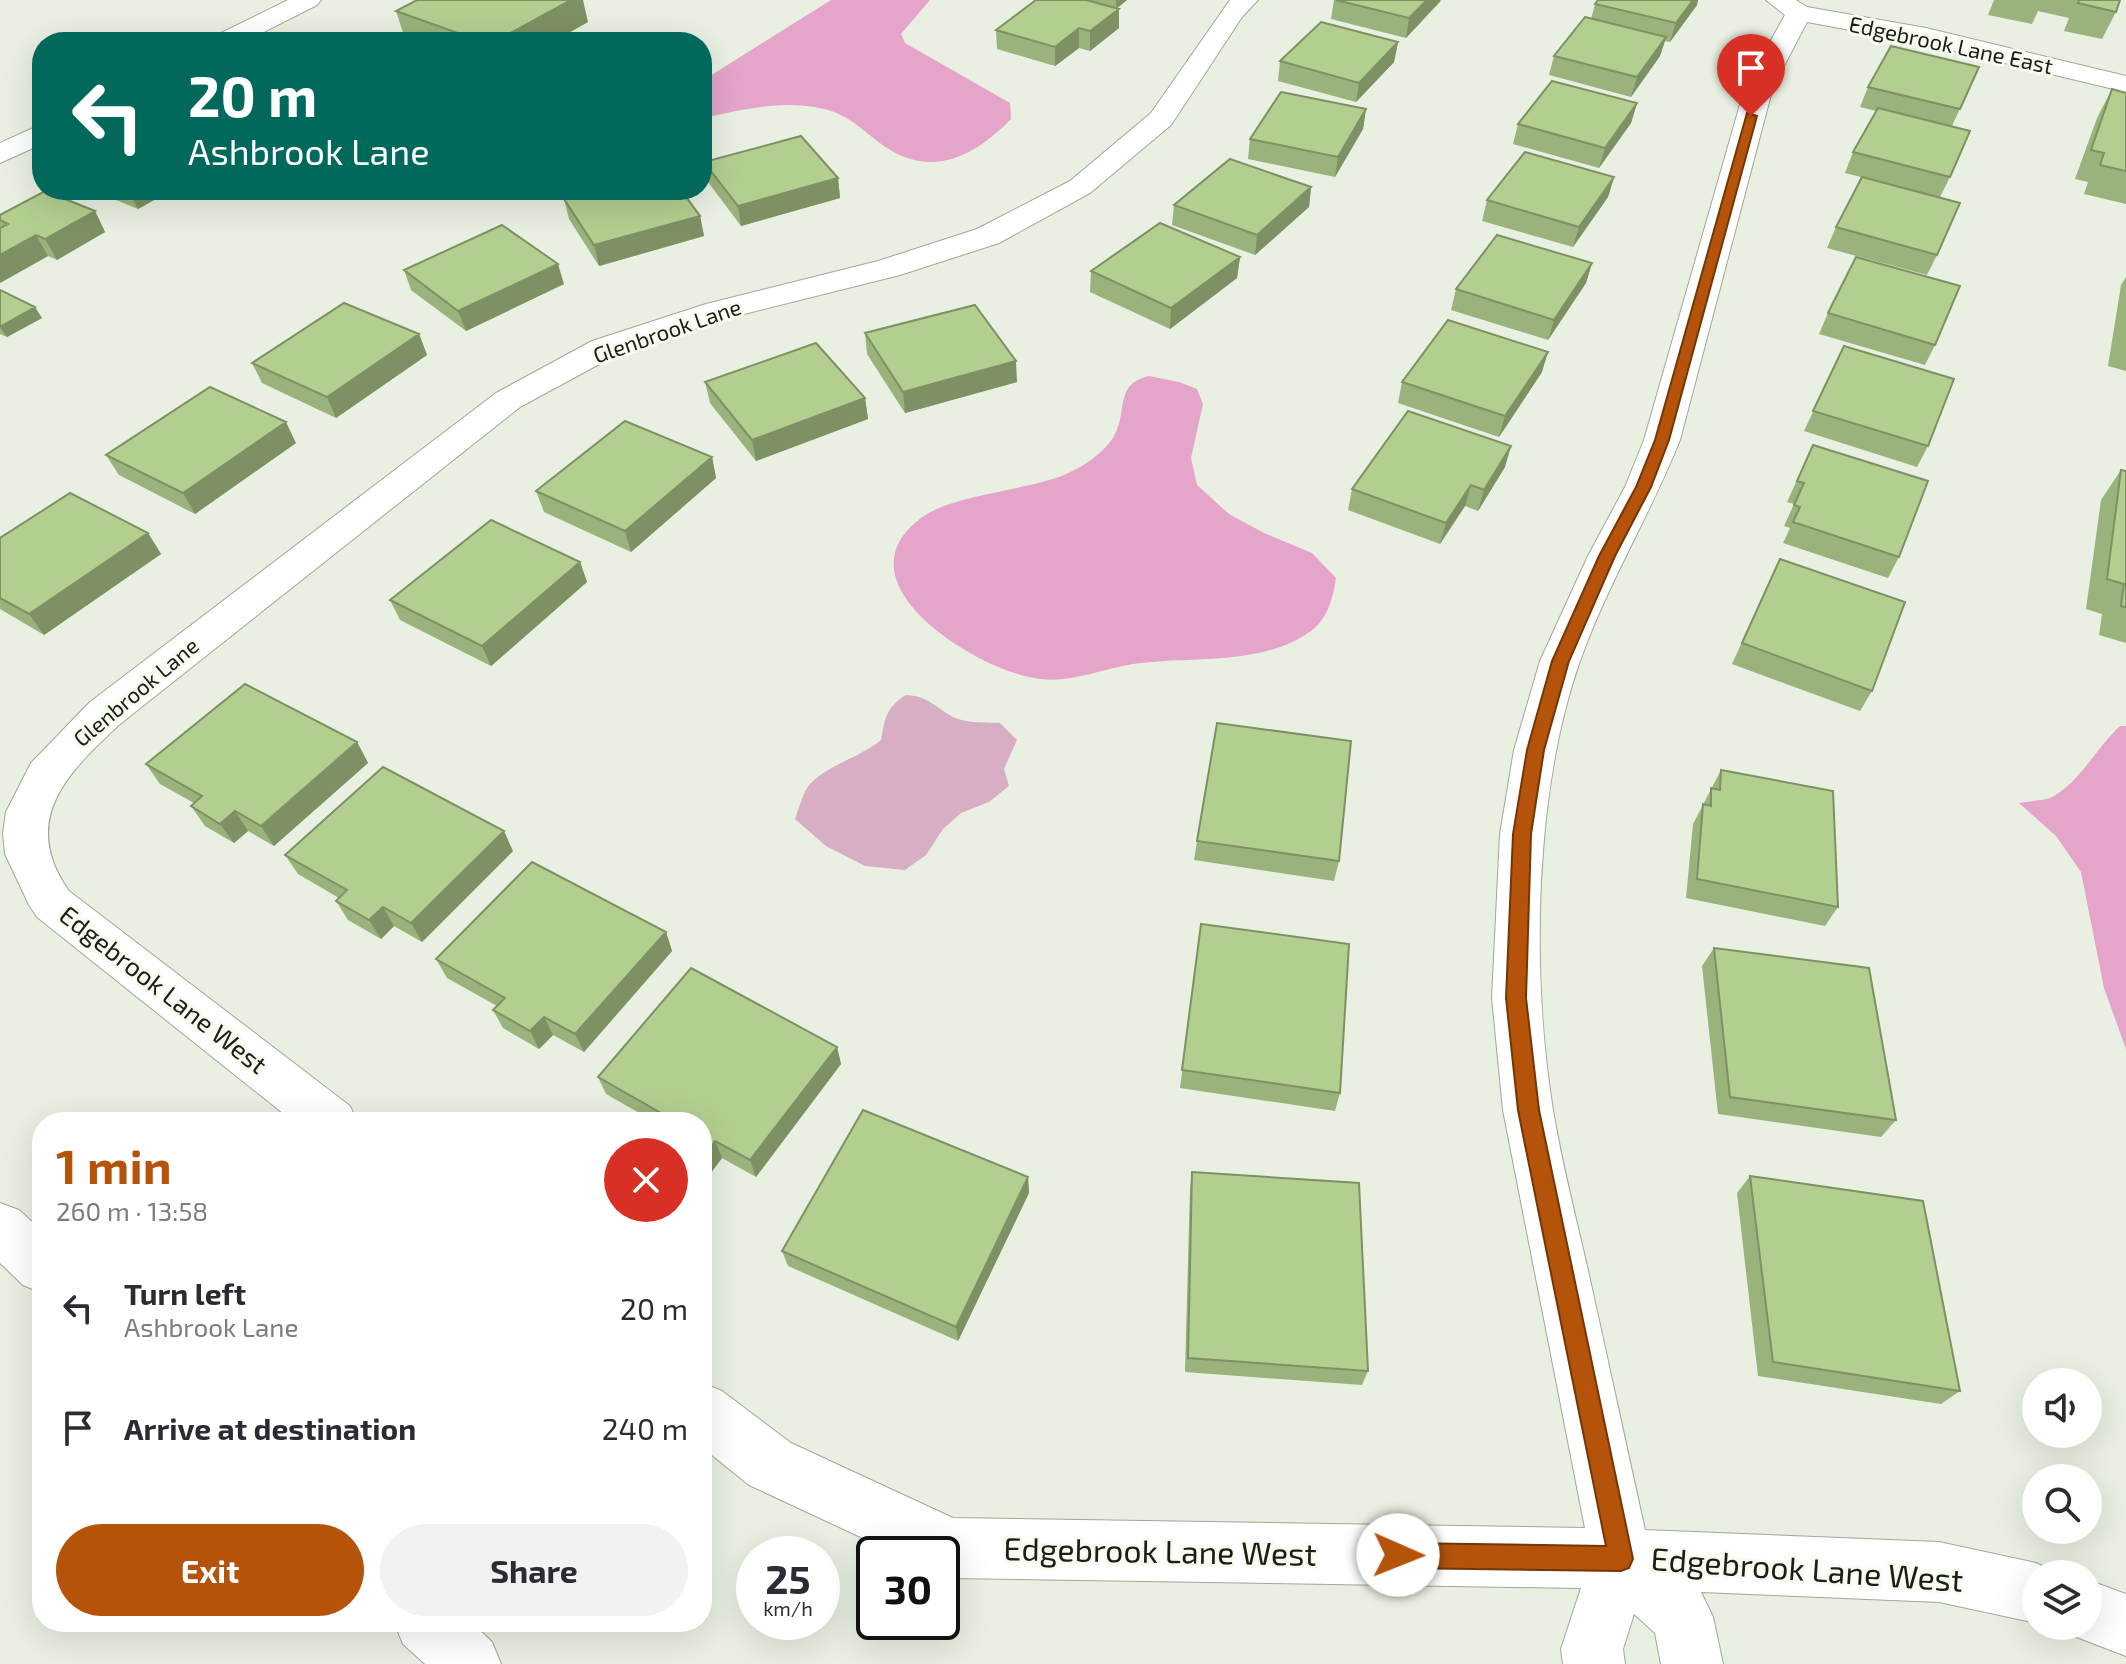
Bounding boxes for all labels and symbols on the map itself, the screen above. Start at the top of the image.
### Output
street label: Edgebrook Lane East [1847,10,2056,78]
pin [1717,34,1785,116]
street label: Glenbrook Lane [589,293,744,368]
street label: Glenbrook Lane [68,631,203,751]
street label: Edgebrook Lane West [54,898,274,1079]
position arrow [1356,1513,1440,1597]
street label: Edgebrook Lane West [1003,1528,1317,1572]
speed limit sign: 30 [856,1536,960,1640]
street label: Edgebrook Lane West [1650,1538,1965,1598]

